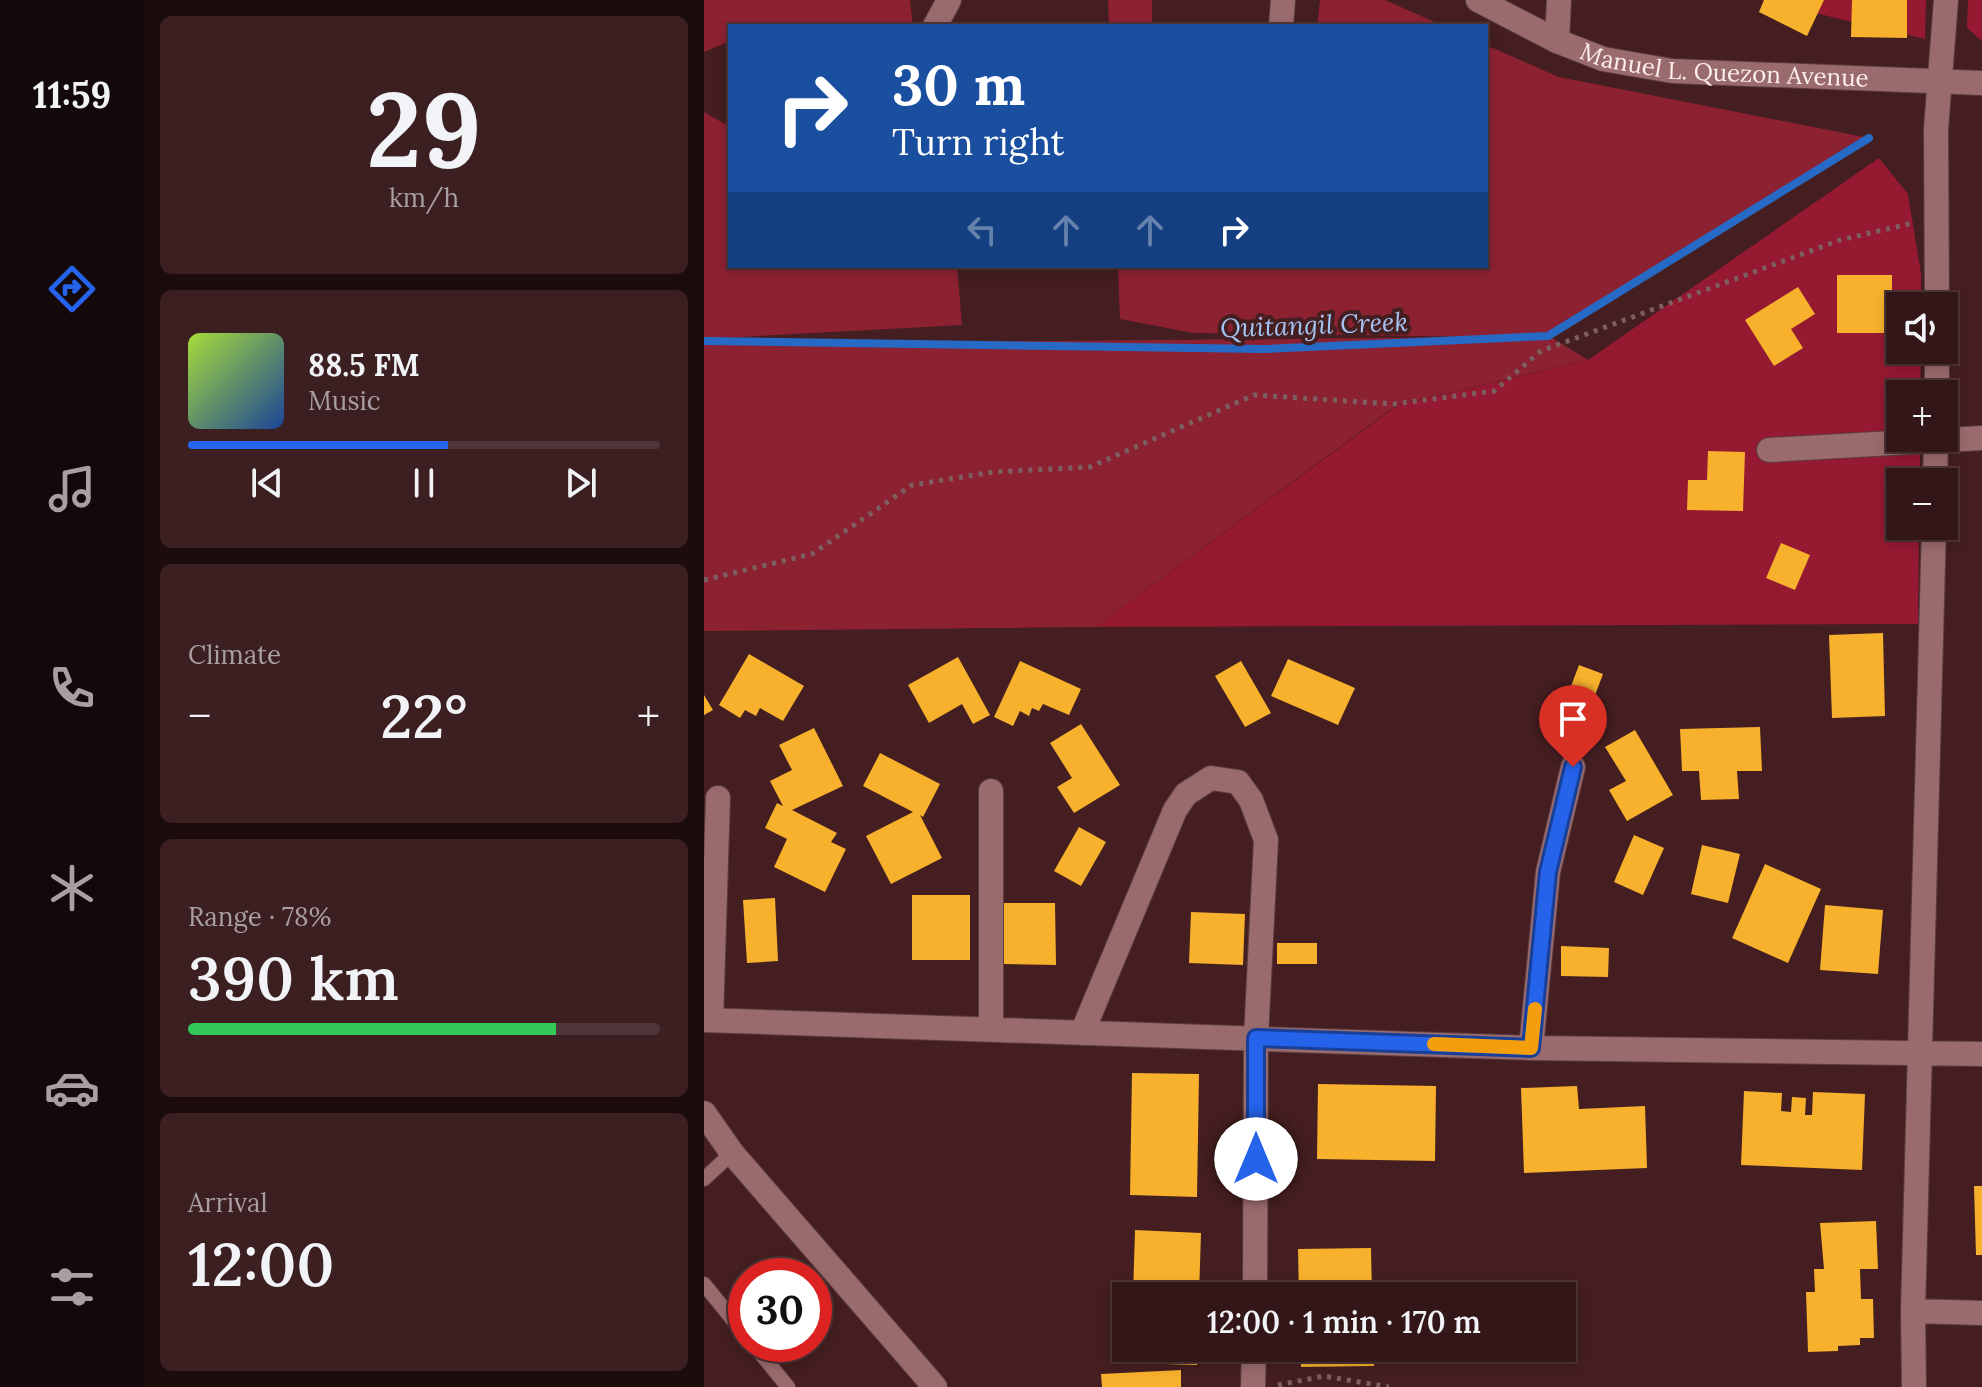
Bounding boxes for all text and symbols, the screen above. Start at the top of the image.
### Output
street label: Manuel L. Quezon Avenue [1576,36,1869,94]
text: 30 m [892,49,1025,120]
icon: right [760,56,864,160]
text: 29 [366,62,482,195]
text: 11:59 [33,72,111,118]
text: Turn right [892,119,1065,165]
text: km/h [389,181,459,214]
icon: left [960,208,1004,252]
icon: ahead [1044,208,1088,252]
icon: ahead [1128,208,1172,252]
icon: right [1212,208,1256,252]
icon: directions [44,261,100,317]
map controls [1886,292,1958,540]
button: sound [1886,292,1958,364]
water label: Quitangil Creek [1220,305,1408,344]
text: 88.5 FM [308,346,420,384]
button: + [1886,380,1958,452]
text: Music [308,384,381,417]
icon: music [44,461,100,517]
icon: previous [245,461,289,505]
icon: pause [402,461,446,505]
icon: next [559,461,603,505]
button: − [1886,468,1958,540]
text: Climate [188,638,281,671]
icon: phone [44,660,100,716]
text: 22° [380,678,468,754]
pin [1539,685,1607,767]
text: − [188,688,211,744]
text: + [637,688,660,744]
icon: arrive [1551,697,1595,741]
icon: climate [44,860,100,916]
text: Range · 78% [188,900,331,933]
text: 390 km [188,940,399,1016]
icon: car [44,1060,100,1116]
position arrow [1214,1117,1298,1201]
text: Arrival [188,1186,267,1219]
text: 12:00 [188,1226,334,1302]
speed limit sign: 30 [728,1258,832,1362]
icon: filters [44,1259,100,1315]
text: 12:00 · 1 min · 170 m [1207,1303,1481,1341]

